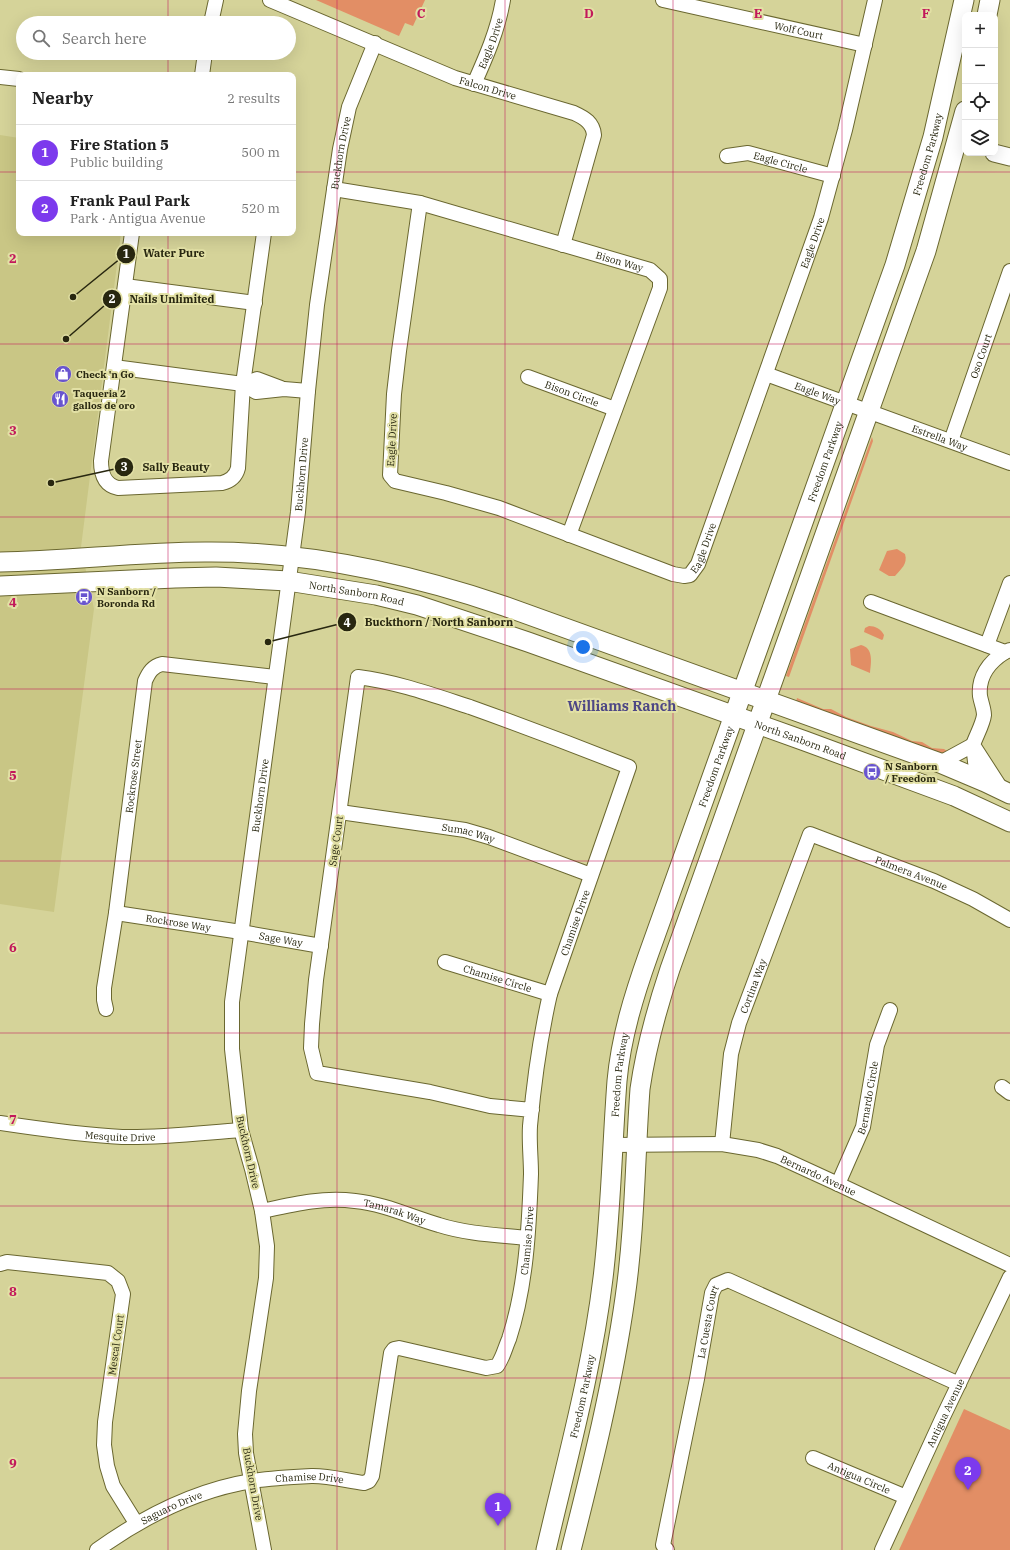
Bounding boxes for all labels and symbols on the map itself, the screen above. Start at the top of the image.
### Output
text: C [417,5,426,22]
text: D [584,5,594,22]
text: E [754,5,762,22]
text: F [922,5,930,22]
street label: Eagle Drive [475,16,505,71]
street label: Wolf Court [773,18,825,42]
street label: Falcon Drive [458,73,518,102]
street label: Freedom Parkway [910,111,945,197]
street label: Buckhorn Drive [328,115,353,190]
street label: Eagle Circle [752,148,809,175]
street label: Eagle Drive [797,216,827,270]
callout: Water Pure [116,242,213,265]
text: 1 [122,246,130,261]
text: Water Pure [143,246,205,260]
street label: Bison Way [594,248,646,274]
text: 2 [9,250,17,267]
callout: Nails Unlimited [102,287,223,310]
text: 2 [108,291,116,306]
text: Nails Unlimited [129,292,215,306]
street label: Oso Court [967,332,994,380]
shop icon: Check 'n Go [53,364,73,384]
place label: Check 'n Go [76,368,134,381]
street label: Bison Circle [543,377,601,409]
street label: Eagle Way [793,379,843,407]
place label: Taqueria 2 gallos de oro [73,387,135,412]
restaurant icon: Taqueria 2 gallos de oro [50,389,70,409]
street label: Eagle Drive [384,413,400,467]
street label: Freedom Parkway [804,418,845,504]
street label: Estrella Way [910,421,970,454]
text: 3 [9,422,17,439]
street label: Buckhorn Drive [292,437,311,512]
callout: Sally Beauty [114,456,217,479]
text: 3 [120,459,128,474]
text: Sally Beauty [142,460,210,474]
street label: Eagle Drive [687,521,719,576]
street label: North Sanborn Road [308,578,406,608]
place label: N Sanborn / Boronda Rd [97,585,156,610]
bus stop icon: N Sanborn / Boronda Rd [74,587,94,607]
text: 4 [9,594,17,611]
callout: Buckthorn / North Sanborn [337,611,521,634]
text: 4 [343,615,351,630]
text: Buckthorn / North Sanborn [365,615,513,629]
your location [573,637,593,657]
district label: Williams Ranch [568,697,676,715]
street label: North Sanborn Road [753,717,848,762]
street label: Freedom Parkway [695,724,736,809]
street label: Rockrose Street [122,738,144,814]
street label: Buckhorn Drive [248,758,271,833]
place label: N Sanborn / Freedom [885,760,938,785]
bus stop icon: N Sanborn / Freedom [862,762,882,782]
text: 5 [9,767,17,784]
street label: Sage Court [326,815,346,867]
street label: Sumac Way [441,820,497,845]
street label: Palmera Avenue [873,853,950,893]
street label: Chamise Drive [557,888,592,957]
street label: Rockrose Way [145,911,212,934]
street label: Sage Way [258,929,305,949]
text: 6 [9,939,17,956]
street label: Cortina Way [737,956,769,1015]
street label: Chamise Circle [462,961,534,995]
street label: Freedom Parkway [608,1031,631,1118]
street label: Bernardo Circle [854,1060,881,1136]
text: 7 [9,1111,17,1128]
street label: Buckhorn Drive [233,1114,263,1190]
street label: Mesquite Drive [84,1128,156,1144]
street label: Bernardo Avenue [778,1152,858,1198]
street label: Tamarak Way [362,1196,428,1227]
street label: Chamise Drive [517,1206,536,1276]
text: 8 [9,1283,17,1300]
street label: La Cuesta Court [694,1283,722,1359]
street label: Mescal Court [105,1313,127,1376]
street label: Freedom Parkway [567,1353,597,1439]
street label: Antigua Avenue [923,1376,967,1449]
street label: Buckhorn Drive [240,1446,266,1522]
text: 9 [9,1455,17,1472]
pin: 2 [955,1457,981,1490]
street label: Antigua Circle [826,1458,893,1496]
street label: Chamise Drive [275,1469,345,1486]
street label: Saguaro Drive [138,1488,204,1527]
pin: 1 [485,1493,511,1526]

